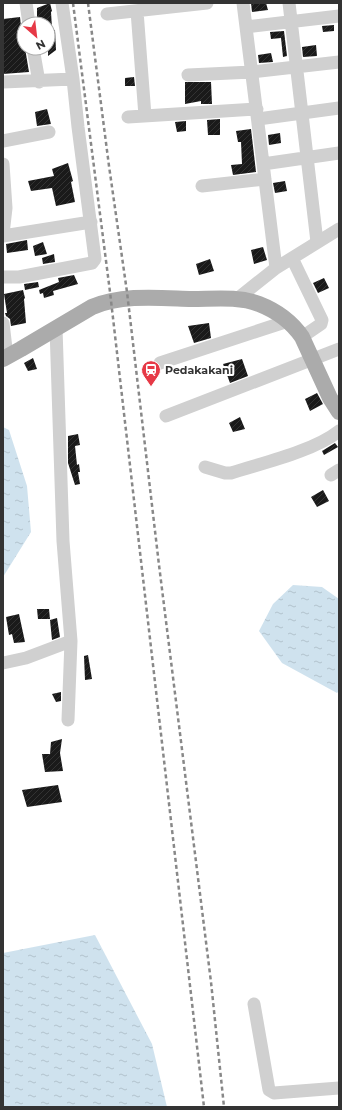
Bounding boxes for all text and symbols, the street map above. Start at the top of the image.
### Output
north arrow [16,16,56,56]
text: N [33,37,48,53]
station icon: Pedakakani [140,359,162,387]
place label: Pedakakani [165,363,233,377]

